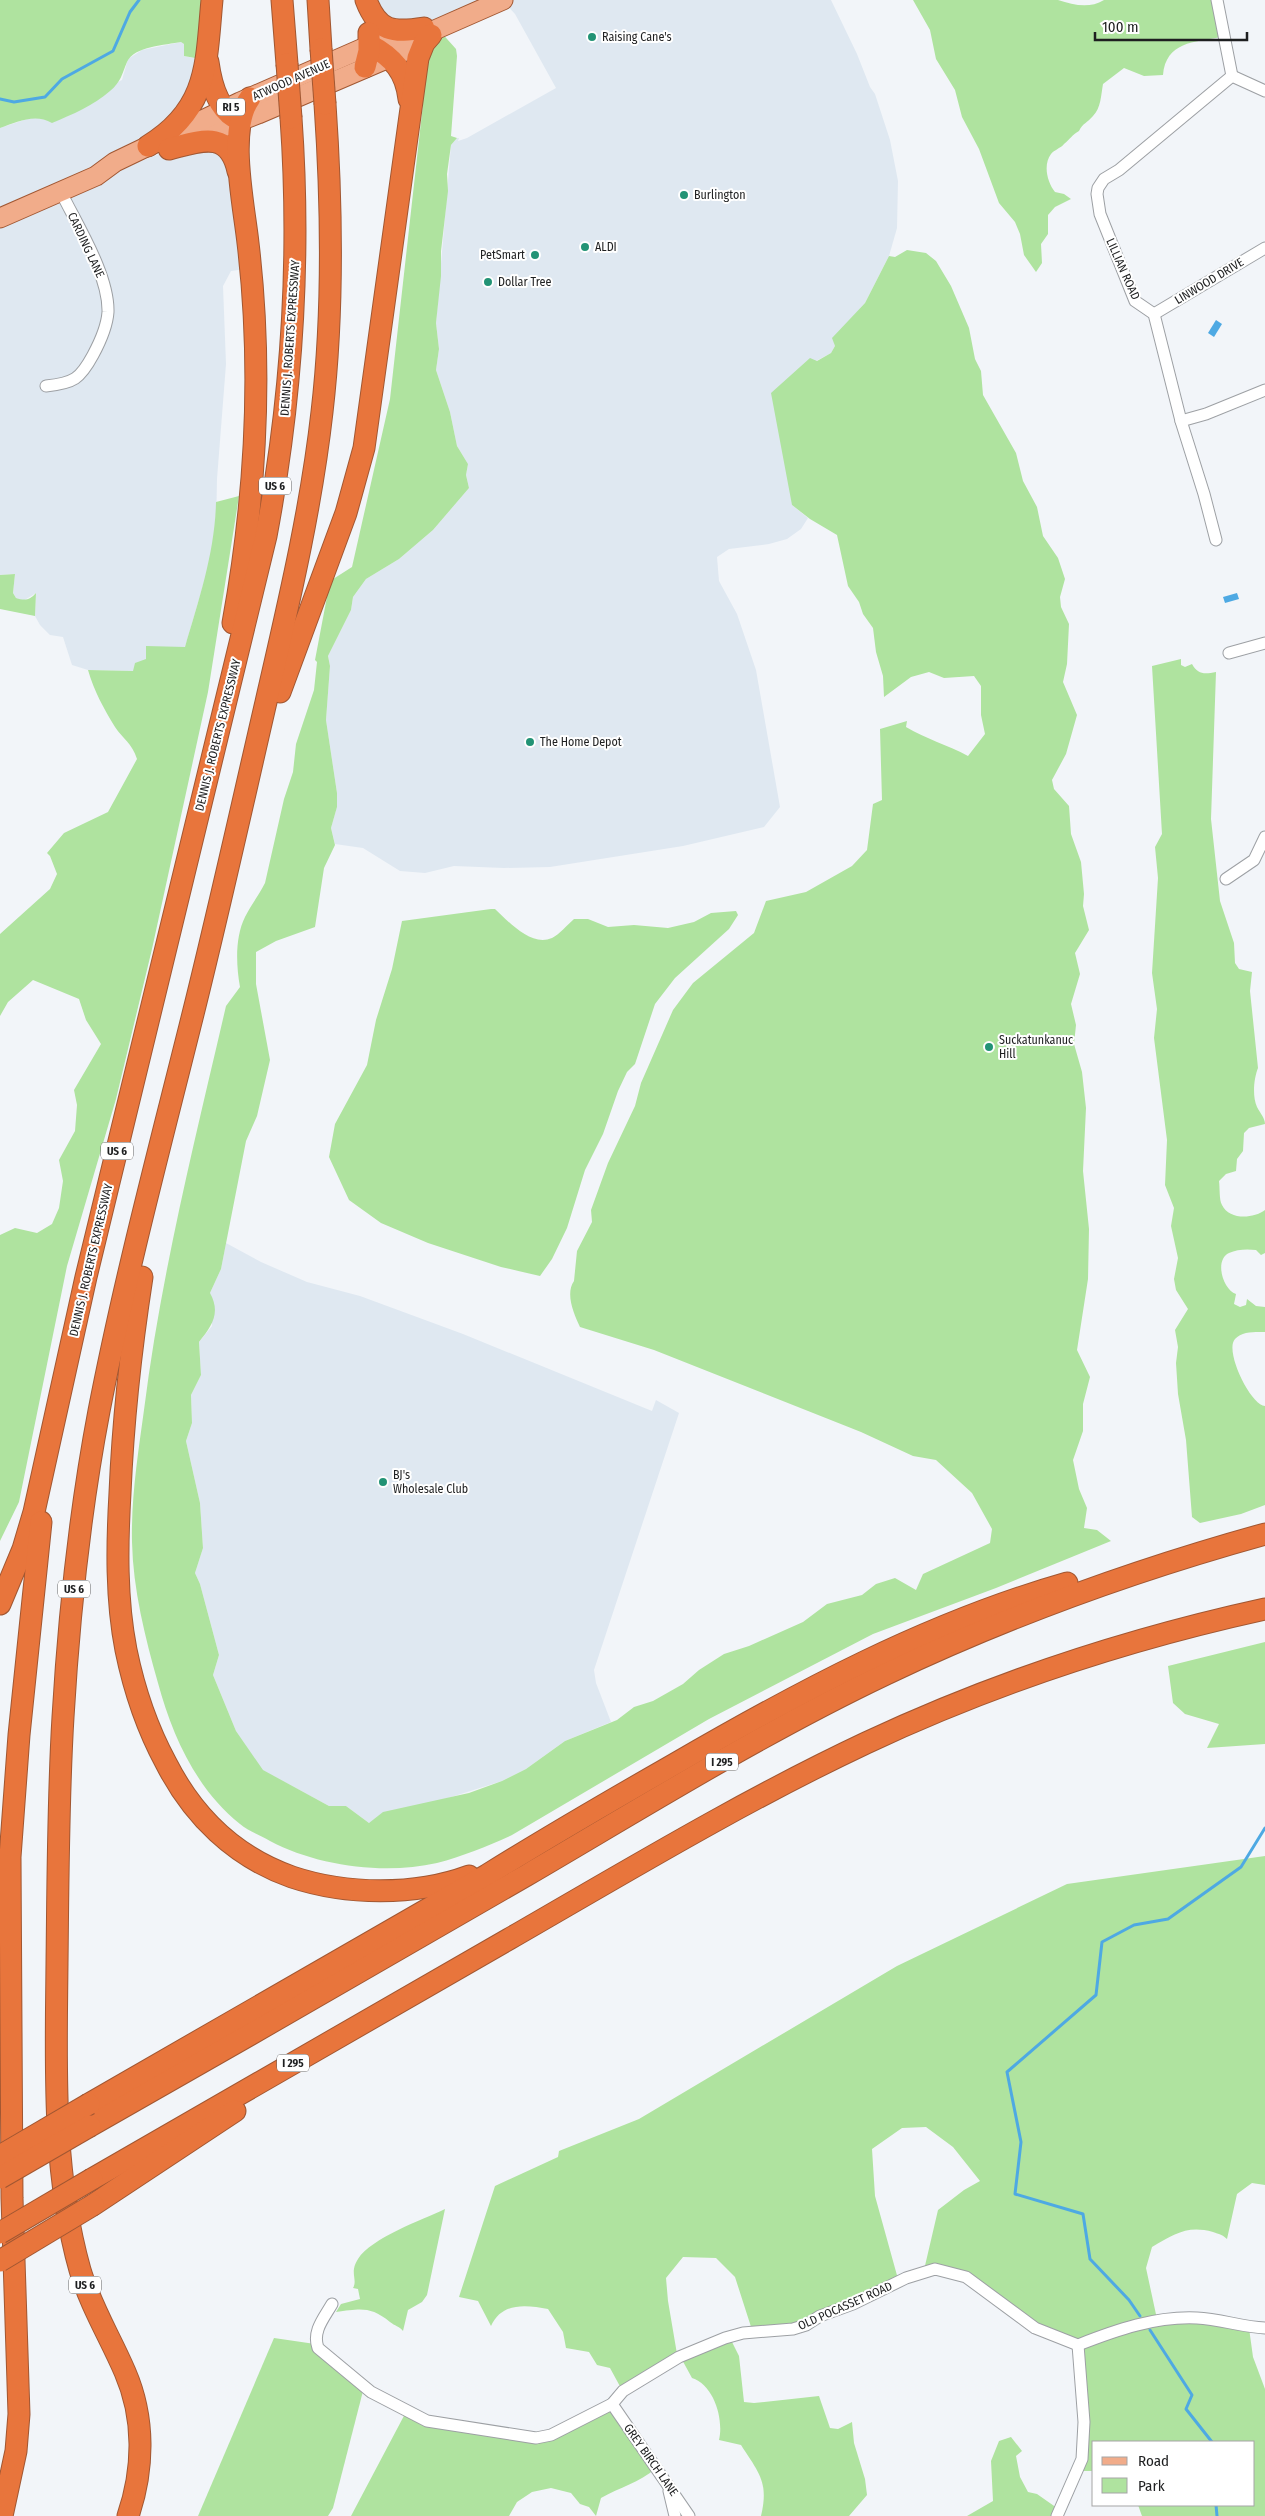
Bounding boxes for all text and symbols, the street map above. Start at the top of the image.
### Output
scale bar [1095,10,1248,42]
text: 100 m [1102,18,1139,36]
place label: Raising Cane's [602,30,672,44]
marker: Raising Cane's [586,31,598,43]
street label: ATWOOD AVENUE [250,57,332,103]
road number: RI 5 [217,98,245,115]
place label: Burlington [694,188,746,202]
marker: Burlington [678,189,690,201]
street label: CARDING LANE [65,210,107,280]
street label: LILLIAN ROAD [1103,236,1143,302]
place label: ALDI [595,240,617,254]
marker: ALDI [579,241,591,253]
place label: PetSmart [480,248,525,262]
marker: PetSmart [529,249,541,261]
street label: LINWOOD DRIVE [1172,255,1246,307]
street label: DENNIS J. ROBERTS EXPRESSWAY [278,259,302,417]
place label: Dollar Tree [498,275,551,289]
marker: Dollar Tree [482,276,494,288]
road number: US 6 [259,478,291,494]
street label: DENNIS J. ROBERTS EXPRESSWAY [192,657,244,813]
place label: The Home Depot [540,735,622,749]
marker: The Home Depot [524,736,536,748]
place label: Suckatunkanuc Hill [999,1033,1073,1061]
marker: Suckatunkanuc Hill [983,1041,995,1053]
road number: US 6 [101,1142,133,1160]
street label: DENNIS J. ROBERTS EXPRESSWAY [67,1182,115,1338]
place label: BJ's Wholesale Club [393,1468,468,1496]
marker: BJ's Wholesale Club [377,1476,389,1488]
road number: US 6 [58,1580,90,1598]
road number: I 295 [706,1754,738,1770]
road number: I 295 [277,2054,309,2072]
road number: US 6 [69,2276,101,2294]
street label: OLD POCASSET ROAD [796,2279,894,2333]
street label: GREY BIRCH LANE [621,2421,681,2499]
legend [1092,2441,1255,2506]
text: Road [1138,2452,1169,2470]
text: Park [1138,2477,1165,2495]

